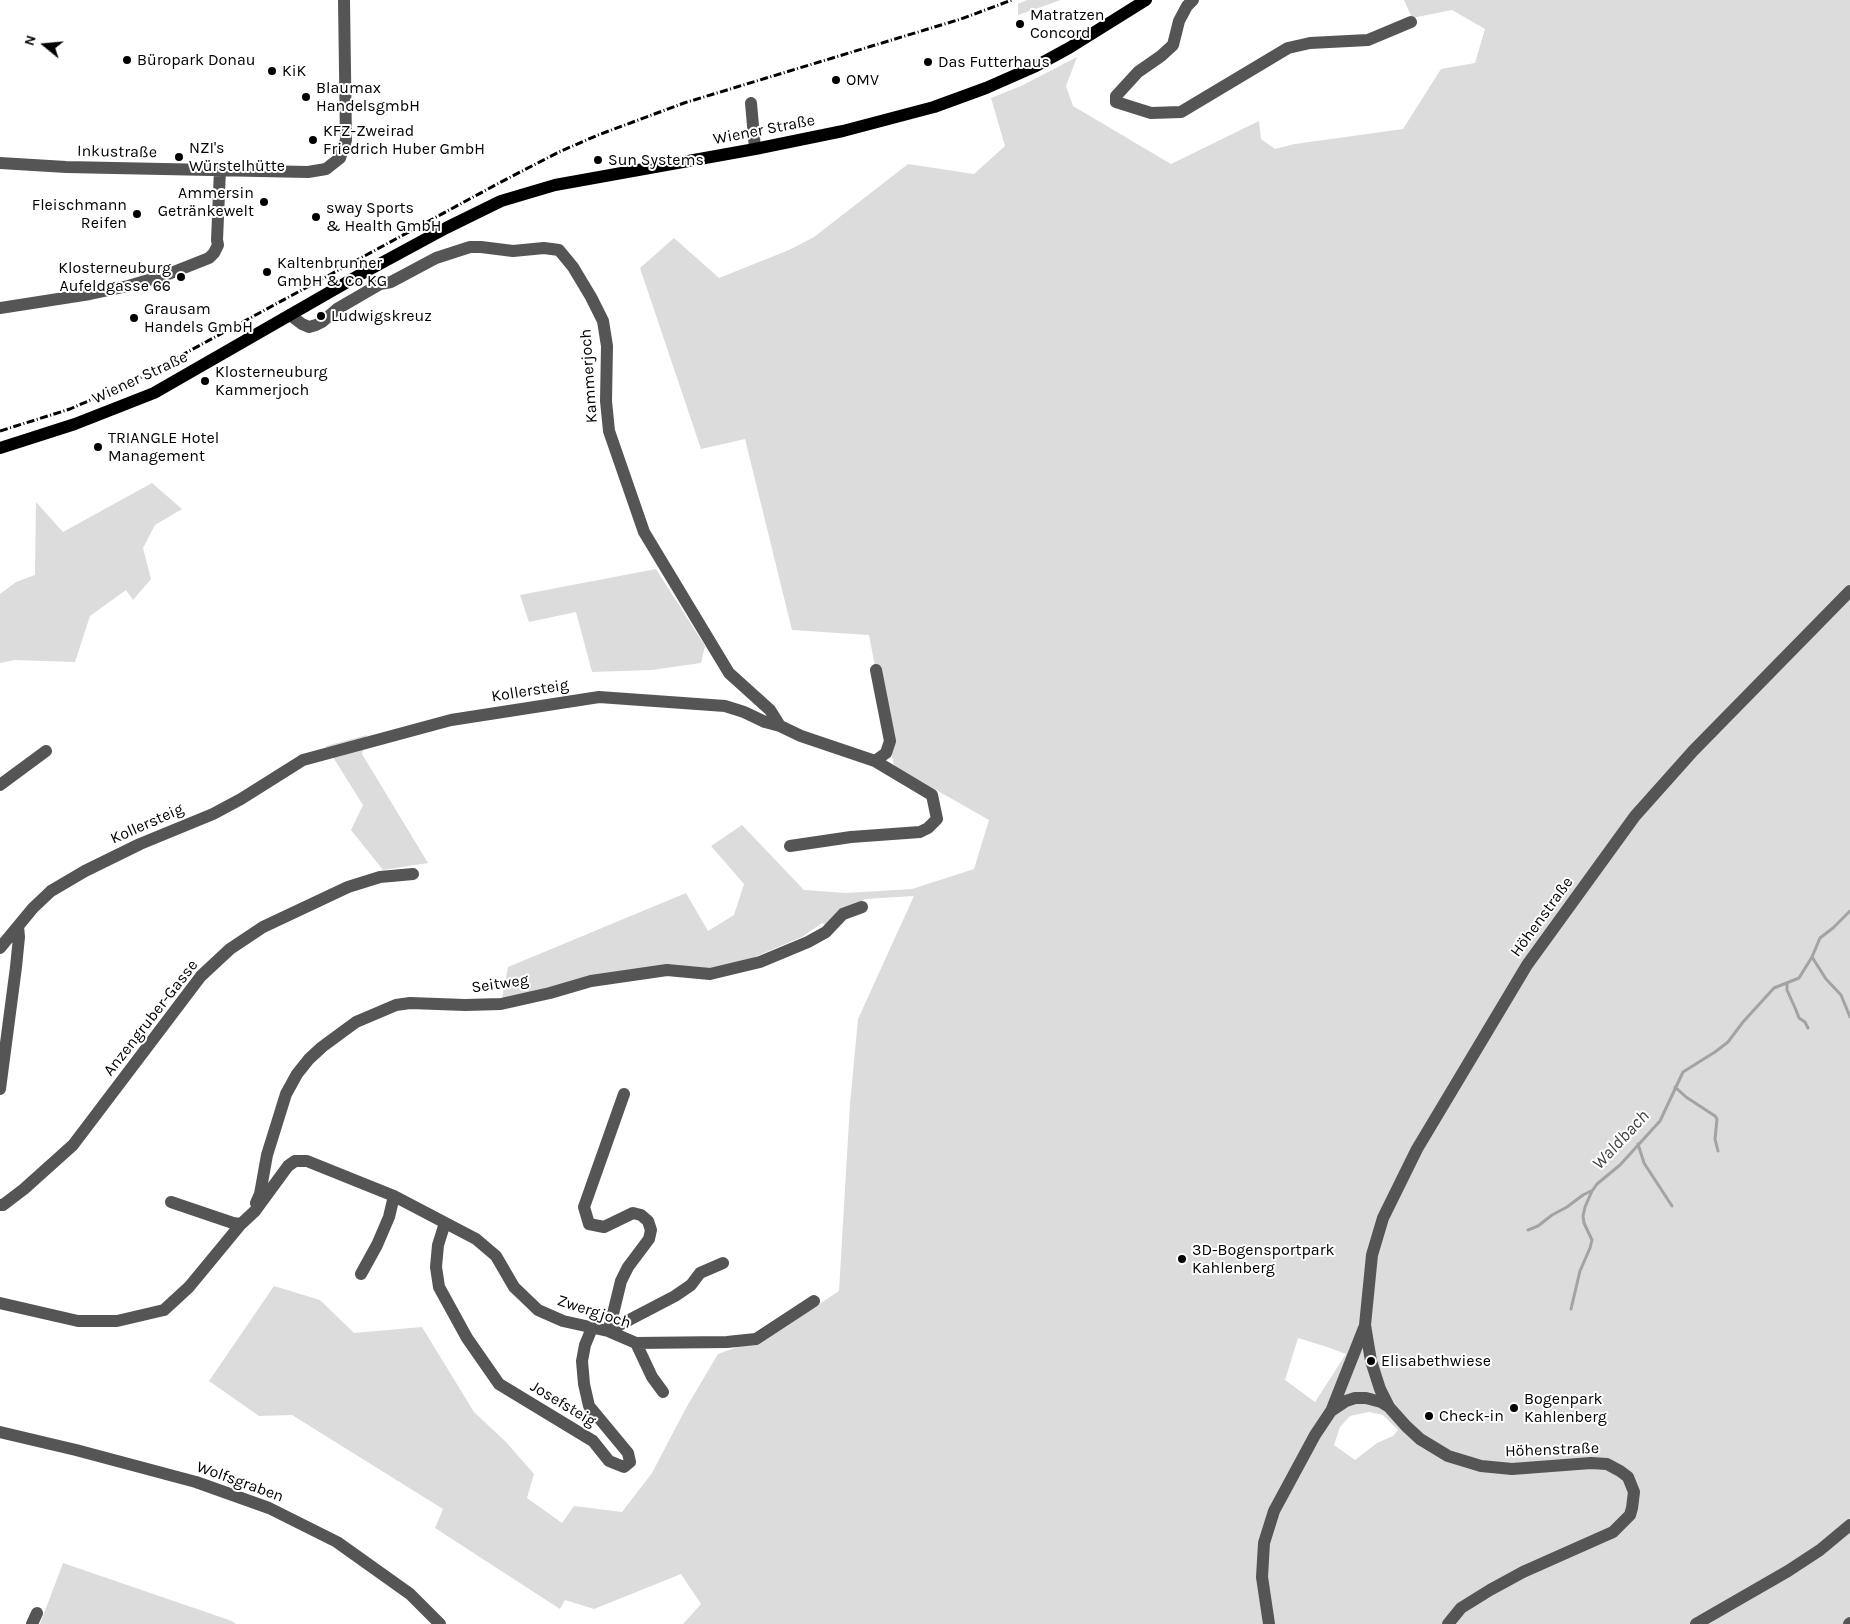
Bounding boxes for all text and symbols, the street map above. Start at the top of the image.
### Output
place label: Matratzen Concord [1030,5,1104,43]
marker: Matratzen Concord [1014,18,1026,30]
north arrow [20,20,70,70]
text: N [21,33,40,48]
place label: Büropark Donau [137,50,255,70]
place label: Das Futterhaus [938,52,1050,72]
marker: Büropark Donau [121,54,133,66]
marker: Das Futterhaus [922,56,934,68]
place label: KiK [282,61,306,81]
marker: KiK [266,65,278,77]
place label: OMV [846,70,879,90]
marker: OMV [830,74,842,86]
place label: Blaumax HandelsgmbH [316,78,420,116]
marker: Blaumax HandelsgmbH [300,91,312,103]
street label: Wiener Straße [712,111,816,149]
place label: KFZ-Zweirad Friedrich Huber GmbH [323,121,485,159]
marker: KFZ-Zweirad Friedrich Huber GmbH [307,134,319,146]
place label: NZI's Würstelhütte [189,138,285,176]
street label: Inkustraße [77,142,157,162]
place label: Sun Systems [608,150,704,170]
marker: NZI's Würstelhütte [173,151,185,163]
marker: Sun Systems [592,154,604,166]
place label: Ammersin Getränkewelt [158,183,254,221]
place label: Fleischmann Reifen [32,195,127,233]
marker: Ammersin Getränkewelt [258,196,270,208]
place label: sway Sports & Health GmbH [326,198,442,236]
marker: Fleischmann Reifen [131,208,143,220]
marker: sway Sports & Health GmbH [310,211,322,223]
place label: Kaltenbrunner GmbH & Co KG [277,253,387,291]
place label: Klosterneuburg Aufeldgasse 66 [58,258,171,296]
marker: Kaltenbrunner GmbH & Co KG [261,266,273,278]
marker: Klosterneuburg Aufeldgasse 66 [175,271,187,283]
place label: Grausam Handels GmbH [144,299,253,337]
place label: Ludwigskreuz [331,306,432,326]
marker: Ludwigskreuz [315,310,327,322]
marker: Grausam Handels GmbH [128,312,140,324]
street label: Kammerjoch [576,328,602,424]
street label: Wiener Straße [89,348,191,408]
place label: Klosterneuburg Kammerjoch [215,362,328,400]
marker: Klosterneuburg Kammerjoch [199,375,211,387]
place label: TRIANGLE Hotel Management [108,428,219,466]
marker: TRIANGLE Hotel Management [92,441,104,453]
street label: Kollersteig [490,675,570,707]
street label: Kollersteig [108,799,186,849]
street label: Höhenstraße [1507,873,1577,961]
street label: Anzengruber-Gasse [100,956,202,1080]
street label: Seitweg [470,970,530,998]
water label: Waldbach [1588,1106,1654,1174]
place label: 3D-Bogensportpark Kahlenberg [1192,1240,1334,1278]
marker: 3D-Bogensportpark Kahlenberg [1176,1253,1188,1265]
street label: Zwergjoch [555,1291,633,1333]
place label: Elisabethwiese [1381,1351,1491,1371]
marker: Elisabethwiese [1365,1355,1377,1367]
street label: Josefsteig [527,1377,599,1431]
place label: Bogenpark Kahlenberg [1524,1389,1607,1427]
marker: Bogenpark Kahlenberg [1508,1402,1520,1414]
place label: Check-in [1439,1406,1504,1426]
marker: Check-in [1423,1410,1435,1422]
street label: Höhenstraße [1505,1439,1599,1461]
street label: Wolfsgraben [194,1457,286,1507]

